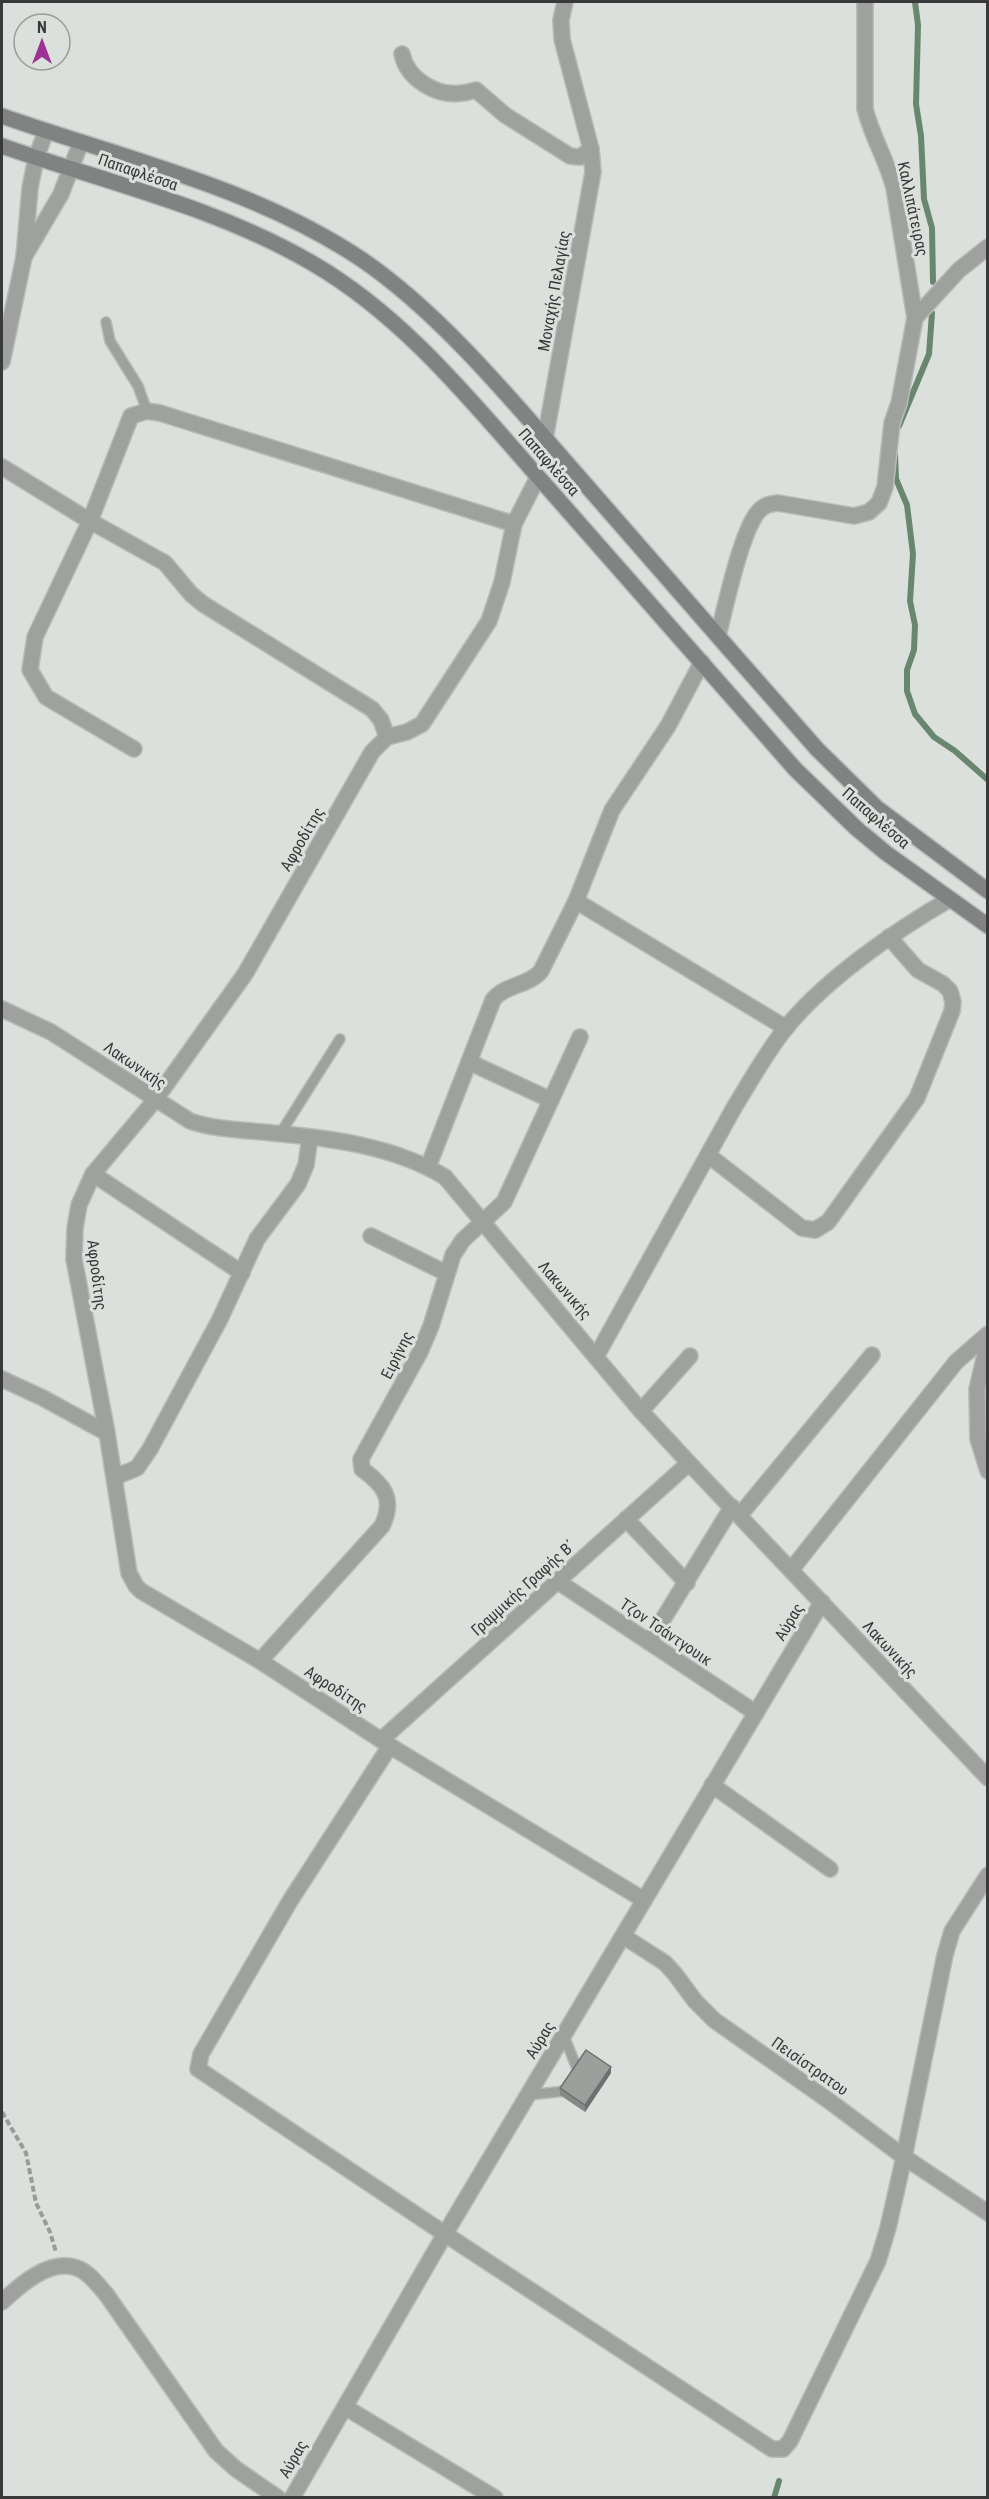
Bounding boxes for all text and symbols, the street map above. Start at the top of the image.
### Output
north arrow [12,12,72,72]
text: N [37,18,47,37]
street label: Παπαφλέσσα [96,149,180,195]
street label: Καλλιπάτειρας [894,160,932,258]
street label: Μοναχής Πελαγίας [534,229,574,353]
street label: Παπαφλέσσα [515,424,584,500]
street label: Παπαφλέσσα [838,784,914,853]
street label: Αφροδίτης [276,804,328,874]
street label: Λακωνικής [100,1037,170,1093]
street label: Αφροδίτης [83,1239,111,1311]
street label: Λακωνικής [534,1257,596,1323]
street label: Ειρήνης [377,1328,417,1382]
street label: Γραμμικής Γραφής Β΄ [467,1537,579,1639]
street label: Τζον Τσάντγουικ [616,1594,716,1670]
street label: Αύρας [770,1600,808,1644]
street label: Λακωνικής [859,1616,921,1682]
street label: Αφροδίτης [301,1662,371,1716]
street label: Αύρας [521,2018,559,2062]
street label: Πεισίστρατου [768,2033,852,2099]
street label: Αύρας [275,2437,311,2481]

